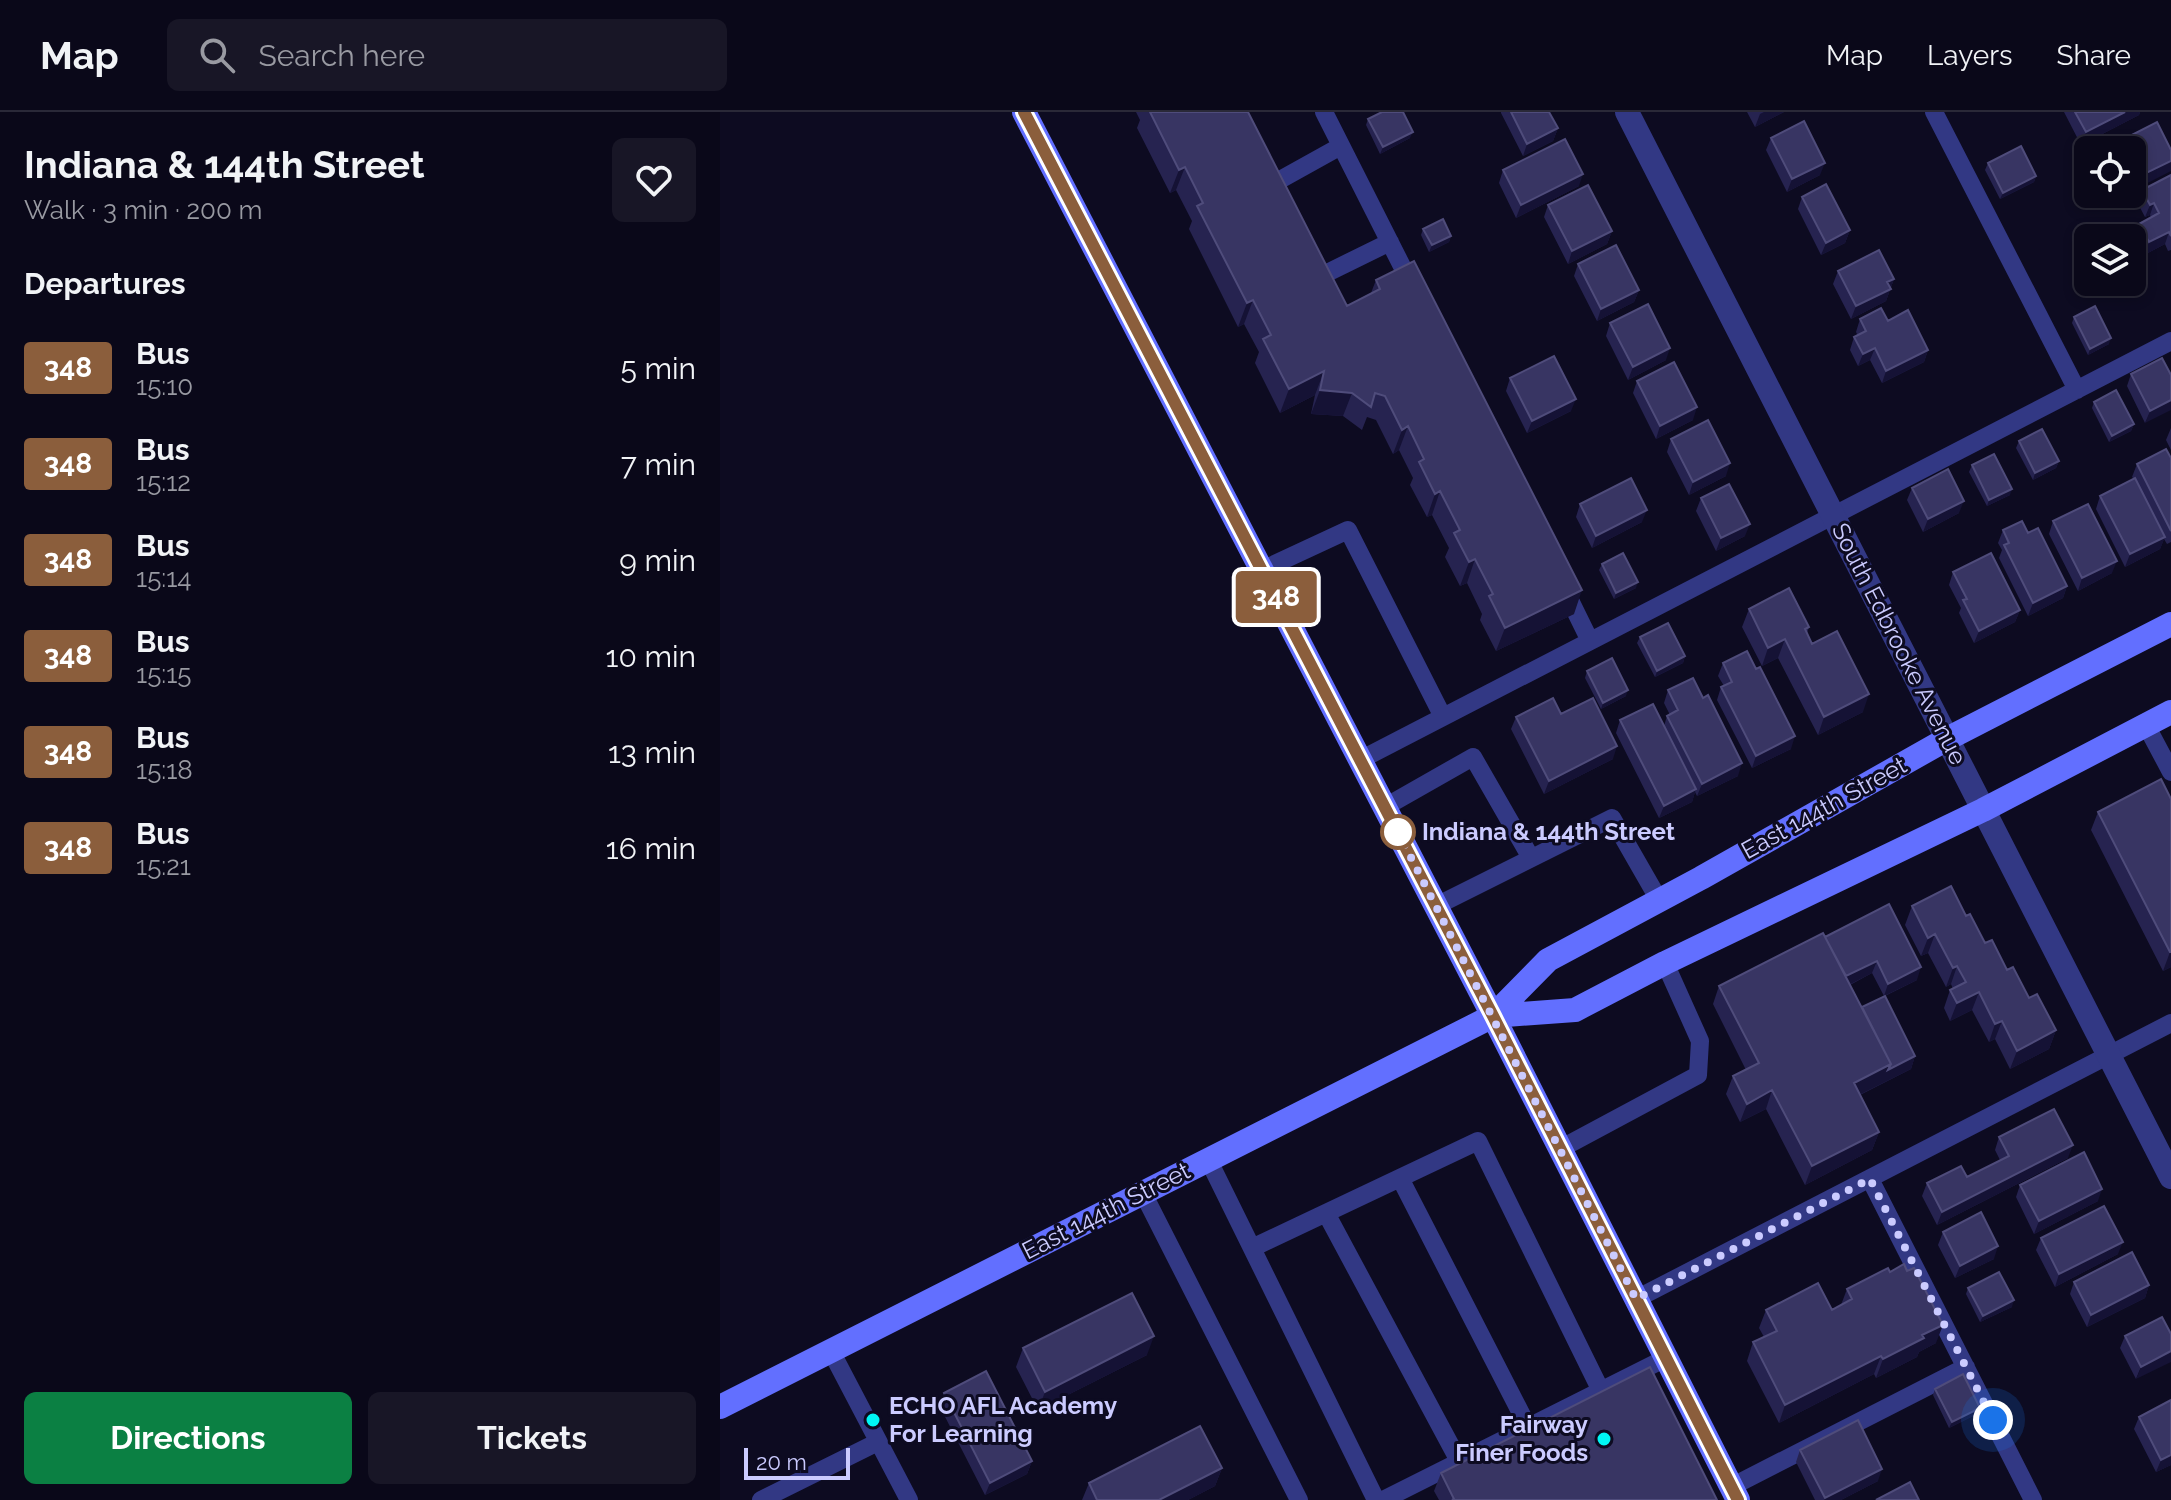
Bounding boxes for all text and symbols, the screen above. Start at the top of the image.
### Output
search box [167,19,727,91]
text: Map [40,33,119,78]
icon: search [195,33,239,77]
text: Search here [259,38,425,73]
text: Map [1826,39,1883,72]
text: Layers [1927,39,2013,72]
text: Share [2057,39,2131,72]
map controls [2074,136,2146,296]
button: locate [2074,136,2146,208]
button: heart [612,138,696,222]
text: Indiana & 144th Street [24,142,425,187]
text: Walk · 3 min · 200 m [24,195,262,225]
button: layers [2074,224,2146,296]
text: Departures [24,266,186,301]
text: Bus [136,336,190,371]
text: 348 [44,351,92,384]
text: 5 min [620,351,696,386]
text: 15:10 [136,371,193,401]
text: Bus [136,432,190,467]
text: 348 [44,447,92,480]
text: 7 min [621,447,696,482]
text: 15:12 [136,467,191,497]
street label: South Edbrooke Avenue [1826,518,1973,770]
text: Bus [136,528,190,563]
text: 348 [44,543,92,576]
text: 9 min [619,543,696,578]
text: 15:14 [136,563,192,593]
line badge: 348 [1230,571,1322,623]
text: 348 [1252,580,1300,613]
text: Bus [136,624,190,659]
text: 348 [44,639,92,672]
text: 10 min [606,639,696,674]
text: 15:15 [136,659,191,689]
text: Bus [136,720,190,755]
text: 348 [44,735,92,768]
text: 13 min [608,735,696,770]
street label: East 144th Street [1736,750,1911,865]
text: 15:18 [136,755,193,785]
marker: Indiana & 144th Street [1381,815,1415,849]
text: Bus [136,816,190,851]
place label: Indiana & 144th Street [1422,817,1675,846]
text: 348 [44,831,92,864]
text: 16 min [606,831,696,866]
text: 15:21 [136,851,191,881]
street label: East 144th Street [1017,1156,1195,1265]
place label: ECHO AFL Academy For Learning [889,1391,1117,1448]
button: Directions [24,1392,352,1484]
button: Tickets [368,1392,696,1484]
your location [1973,1400,2013,1440]
place label: Fairway Finer Foods [1455,1410,1588,1467]
marker: ECHO AFL Academy For Learning [864,1411,882,1429]
marker: Fairway Finer Foods [1595,1430,1613,1448]
scale bar [744,1444,850,1480]
text: 20 m [756,1449,807,1475]

